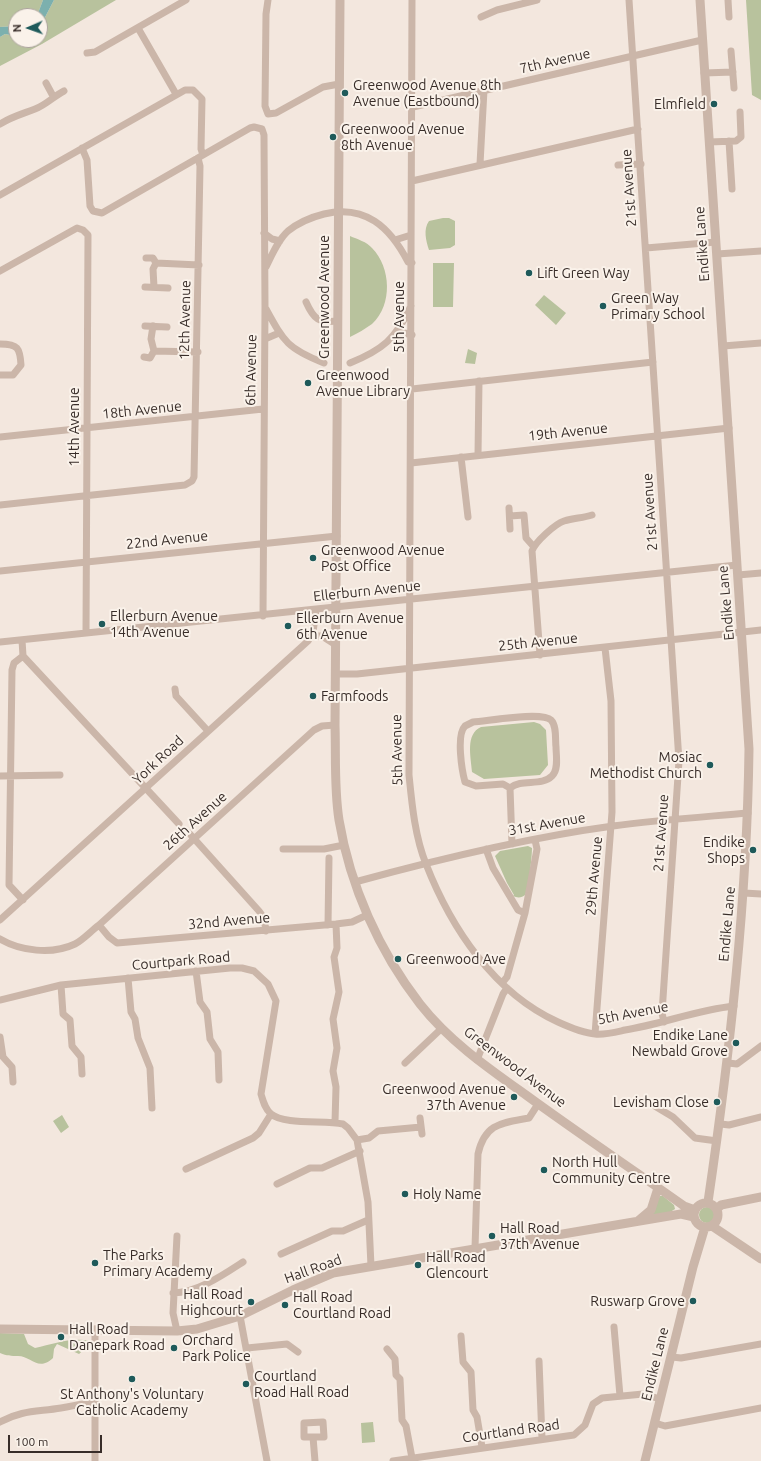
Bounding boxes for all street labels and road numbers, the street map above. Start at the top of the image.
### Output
street label: 7th Avenue [518,45,592,77]
street label: 21st Avenue [618,149,640,227]
street label: Endike Lane [691,206,713,282]
street label: Greenwood Avenue [316,235,332,359]
street label: 12th Avenue [176,280,194,360]
street label: 5th Avenue [391,281,407,353]
street label: 6th Avenue [242,334,260,406]
street label: 14th Avenue [66,387,82,467]
street label: 18th Avenue [102,397,182,423]
street label: 19th Avenue [528,419,608,445]
street label: 21st Avenue [639,473,661,551]
street label: 22nd Avenue [125,527,209,553]
street label: Endike Lane [714,565,738,641]
street label: Ellerburn Avenue [312,577,422,605]
street label: 25th Avenue [498,629,578,655]
street label: 5th Avenue [388,714,406,786]
street label: York Road [129,732,187,788]
street label: 26th Avenue [160,788,230,854]
street label: 21st Avenue [650,794,672,872]
street label: 31st Avenue [507,809,587,839]
street label: 29th Avenue [582,836,606,916]
street label: Endike Lane [715,886,739,962]
street label: 32nd Avenue [187,909,271,933]
street label: Courtpark Road [131,948,231,974]
street label: 5th Avenue [596,998,670,1028]
street label: Greenwood Avenue [461,1023,569,1111]
street label: Hall Road [282,1251,344,1287]
street label: Endike Lane [638,1325,672,1403]
street label: Courtland Road [461,1416,561,1446]

